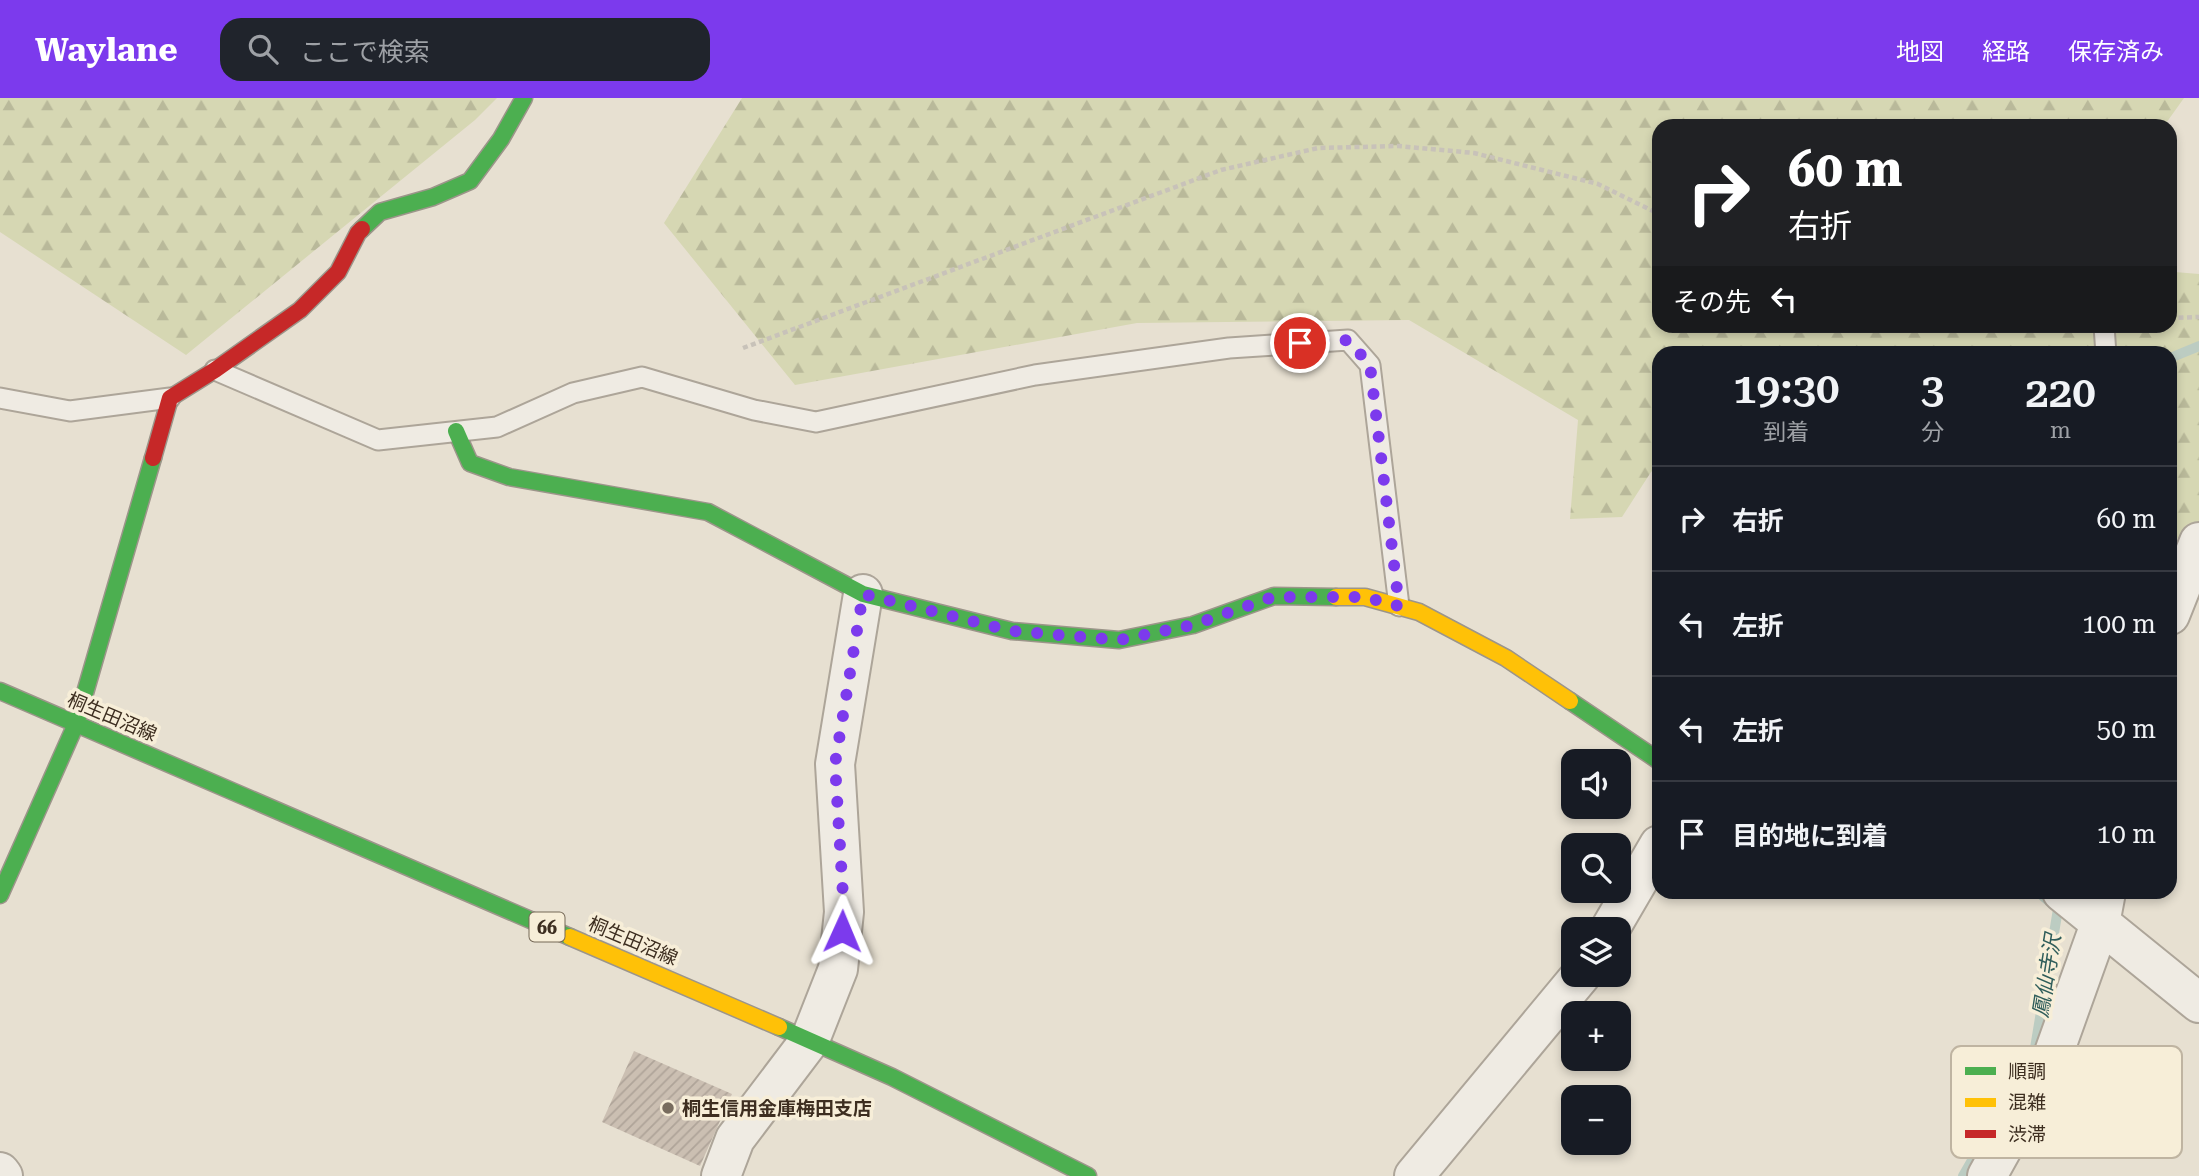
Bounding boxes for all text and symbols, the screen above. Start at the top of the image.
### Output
search box [220,18,710,81]
text: Waylane [35,30,178,69]
icon: search [244,30,282,68]
text: ここで検索 [300,37,430,67]
text: 地図 [1896,38,1944,66]
text: 経路 [1982,38,2030,66]
text: 保存済み [2068,38,2164,66]
text: 60 m [1788,141,1903,198]
icon: right [1673,147,1764,238]
text: 右折 [1788,207,1852,245]
icon: left [1765,280,1803,318]
text: その先 [1673,287,1751,317]
pin [1270,313,1330,373]
icon: arrive [1281,324,1319,362]
text: 19:30 [1733,364,1840,413]
text: 3 [1921,364,1944,413]
text: 220 [2025,368,2096,417]
text: m [2050,417,2071,444]
text: 到着 [1763,419,1809,446]
text: 分 [1921,419,1944,446]
icon: right [1673,500,1711,538]
text: 60 m [2097,504,2156,534]
text: 右折 [1732,506,1784,536]
icon: left [1673,605,1711,643]
text: 100 m [2082,609,2156,639]
text: 左折 [1732,611,1784,641]
street label: 桐生田沼線 [64,688,160,746]
icon: left [1673,710,1711,748]
text: 50 m [2097,714,2156,744]
text: 左折 [1732,716,1784,746]
map controls [1561,749,1631,1155]
button: sound [1561,749,1631,819]
icon: arrive [1673,815,1711,853]
text: 10 m [2097,819,2156,849]
text: 目的地に到着 [1732,821,1888,851]
button: search [1561,833,1631,903]
position arrow [805,894,879,968]
road number: 66 [530,912,564,942]
street label: 桐生田沼線 [585,912,681,970]
button: layers [1561,917,1631,987]
water label: 鳳仙寺沢 [2029,930,2066,1019]
button: + [1561,1001,1631,1071]
legend [1951,1046,2182,1158]
text: 順調 [2008,1060,2046,1083]
button: − [1561,1085,1631,1155]
text: 混雑 [2008,1091,2046,1114]
place label: 桐生信用金庫梅田支店 [682,1097,872,1120]
marker: 桐生信用金庫梅田支店 [660,1100,676,1116]
text: 渋滞 [2008,1123,2046,1146]

